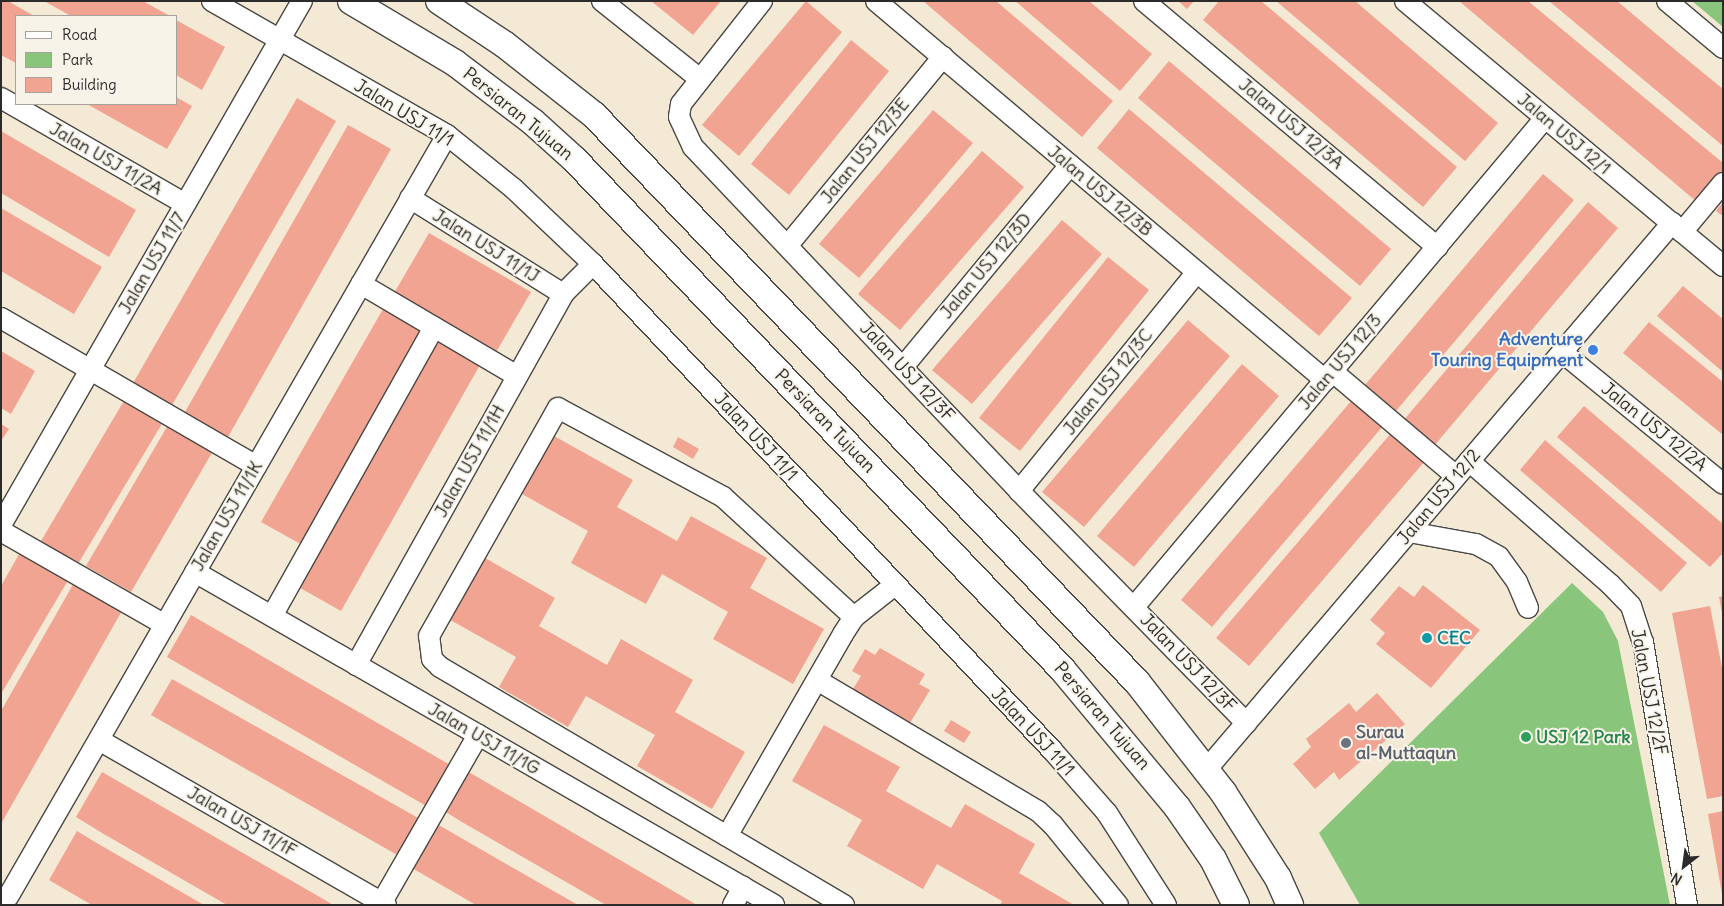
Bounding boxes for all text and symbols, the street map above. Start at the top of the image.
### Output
legend [15,15,178,105]
text: Road [62,25,97,44]
text: Park [62,50,93,69]
street label: Persiaran Tujuan [459,63,577,165]
street label: Jalan USJ 12/3A [1234,74,1348,174]
text: Building [62,75,117,94]
street label: Jalan USJ 11/1 [350,75,458,151]
street label: Jalan USJ 12/1 [1513,89,1615,179]
street label: Jalan USJ 12/3E [816,94,914,208]
street label: Jalan USJ 11/2A [46,118,166,200]
street label: Jalan USJ 12/3B [1043,141,1157,241]
street label: Jalan USJ 11/1J [429,205,543,287]
street label: Jalan USJ 11/7 [114,208,190,318]
street label: Jalan USJ 12/3D [936,209,1036,323]
street label: Jalan USJ 12/3 [1294,310,1386,414]
street label: Jalan USJ 12/3F [855,318,959,426]
street label: Jalan USJ 12/3C [1059,325,1157,439]
place label: Adventure Touring Equipment [1431,329,1583,372]
marker: Adventure Touring Equipment [1587,344,1599,356]
street label: Persiaran Tujuan [770,365,880,477]
street label: Jalan USJ 12/2A [1597,378,1711,476]
street label: Jalan USJ 11/1 [710,389,802,485]
street label: Jalan USJ 11/1H [430,401,510,521]
street label: Jalan USJ 12/2 [1393,445,1485,549]
street label: Jalan USJ 11/1K [187,457,267,575]
street label: Jalan USJ 12/3F [1136,609,1240,717]
place label: CEC [1437,627,1471,649]
street label: Jalan USJ 12/2F [1626,627,1672,757]
marker: CEC [1421,632,1433,644]
street label: Persiaran Tujuan [1049,658,1155,774]
street label: Jalan USJ 11/1 [987,684,1079,780]
street label: Jalan USJ 11/1G [424,698,544,780]
place label: Surau al-Muttaqun [1356,722,1456,764]
place label: USJ 12 Park [1536,726,1630,748]
marker: USJ 12 Park [1520,731,1532,743]
marker: Surau al-Muttaqun [1340,737,1352,749]
street label: Jalan USJ 11/1F [184,782,300,862]
north arrow [1659,841,1709,891]
text: N [1668,869,1685,889]

